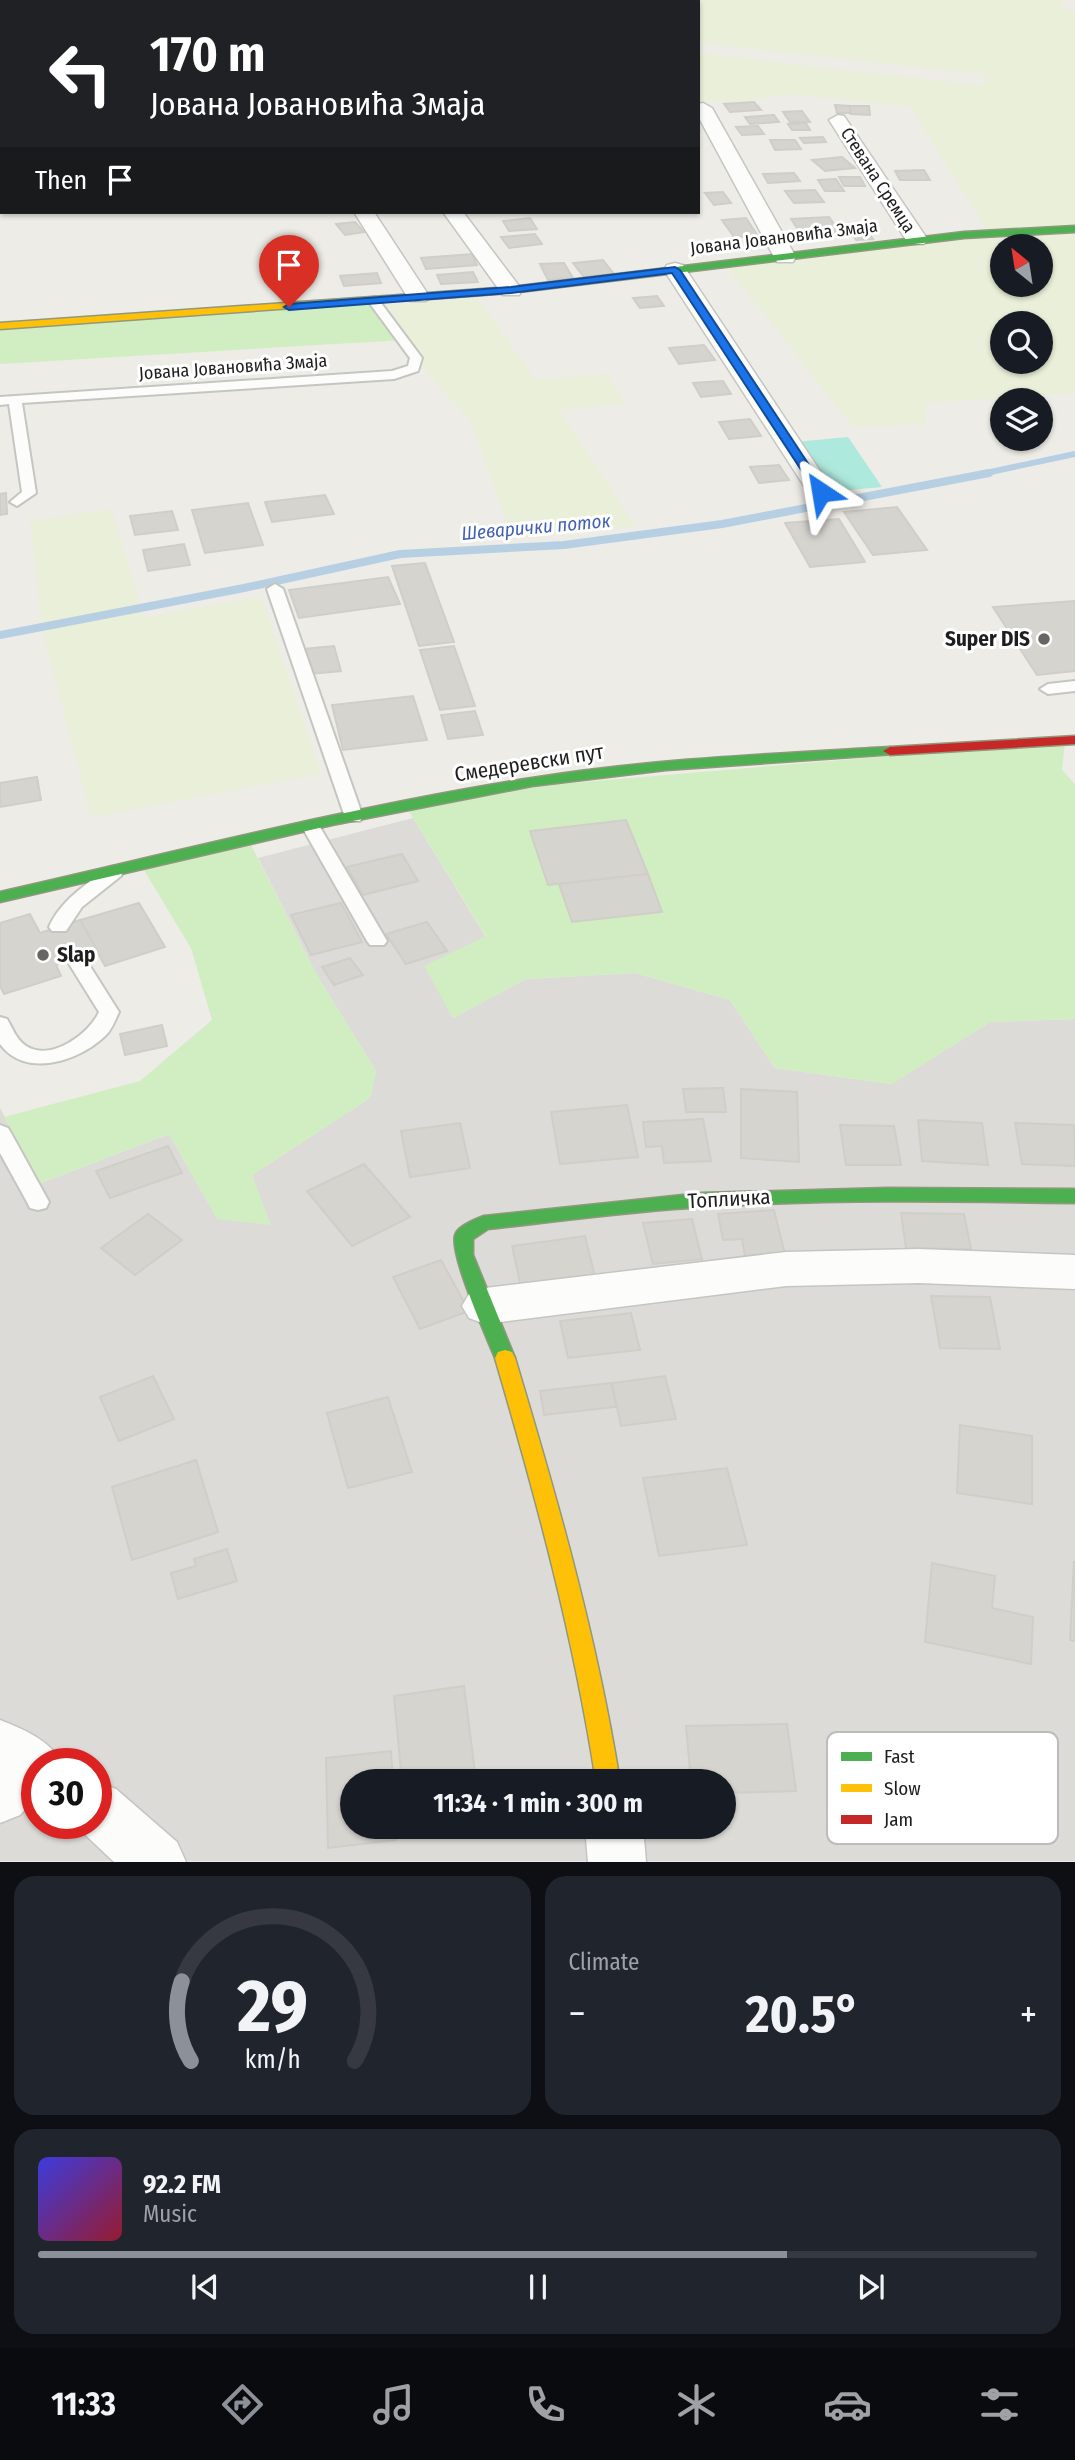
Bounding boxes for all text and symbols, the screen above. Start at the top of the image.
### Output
text: 170 m [150,25,266,84]
icon: left [35,28,126,119]
text: Јована Јовановића Змаја [150,85,485,123]
street label: Стевана Сремца [836,123,920,237]
icon: arrive [101,161,139,199]
text: Then [35,165,87,196]
street label: Јована Јовановића Змаја [689,215,879,259]
north arrow [990,234,1054,298]
map controls [990,234,1053,451]
pin [259,235,319,307]
icon: arrive [270,246,308,284]
button: search [990,311,1053,374]
street label: Јована Јовановића Змаја [138,349,328,385]
button: layers [990,388,1053,451]
position arrow [784,455,858,529]
water label: Шеварички поток [460,509,612,545]
place label: Super DIS [945,626,1030,652]
marker: Super DIS [1036,631,1052,647]
street label: Смедеревски пут [453,738,606,788]
place label: Slap [57,942,95,968]
marker: Slap [35,947,51,963]
street label: Топличка [687,1184,771,1214]
legend [827,1732,1058,1844]
text: Fast [884,1745,915,1768]
speed limit sign: 30 [21,1748,112,1839]
text: Slow [884,1777,921,1800]
text: 11:34 · 1 min · 300 m [433,1788,643,1819]
text: Jam [884,1808,913,1831]
text: Climate [569,1948,639,1976]
text: 29 [236,1964,308,2051]
text: 20.5° [746,1983,860,2046]
text: − [569,1991,586,2037]
text: + [1020,1991,1037,2037]
text: km/h [244,2045,300,2075]
text: 92.2 FM [143,2169,221,2200]
text: Music [143,2200,197,2228]
icon: previous [186,2268,224,2306]
icon: pause [519,2268,557,2306]
icon: next [852,2268,890,2306]
icon: directions [218,2380,267,2429]
icon: music [369,2380,418,2429]
icon: phone [521,2380,570,2429]
icon: climate [672,2380,721,2429]
icon: car [823,2380,872,2429]
icon: filters [975,2380,1024,2429]
text: 11:33 [51,2385,116,2423]

